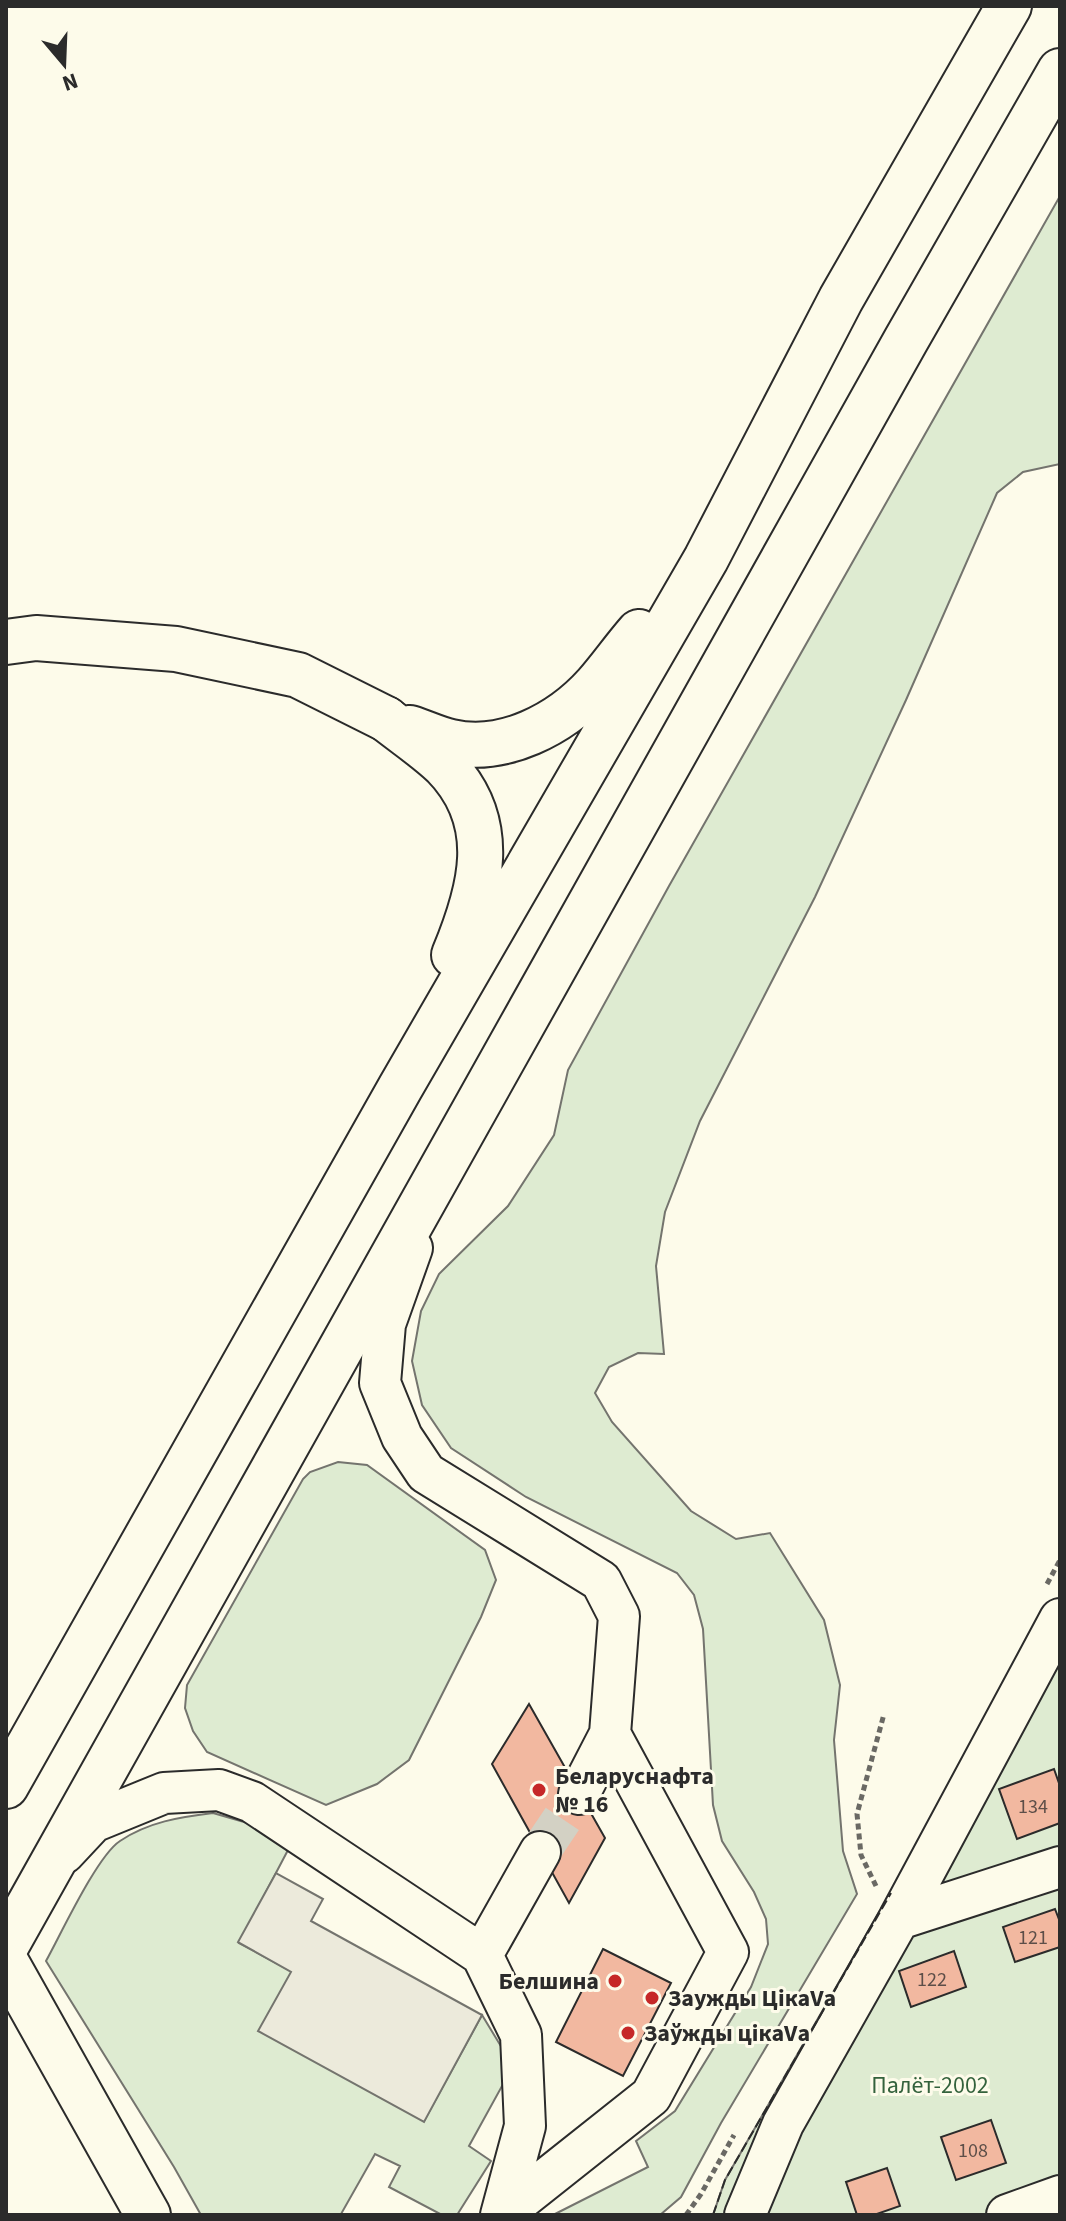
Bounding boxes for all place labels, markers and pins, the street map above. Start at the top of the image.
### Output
place label: Беларуснафта № 16 [555,1759,714,1822]
marker: Беларуснафта № 16 [530,1781,548,1799]
place label: Белшина [499,1964,599,1999]
marker: Белшина [606,1972,624,1990]
place label: Заужды ЦікаVа [668,1981,836,2016]
marker: Заужды ЦікаVа [643,1989,661,2007]
place label: Заўжды цікаVа [644,2016,810,2051]
marker: Заўжды цікаVа [619,2024,637,2042]

